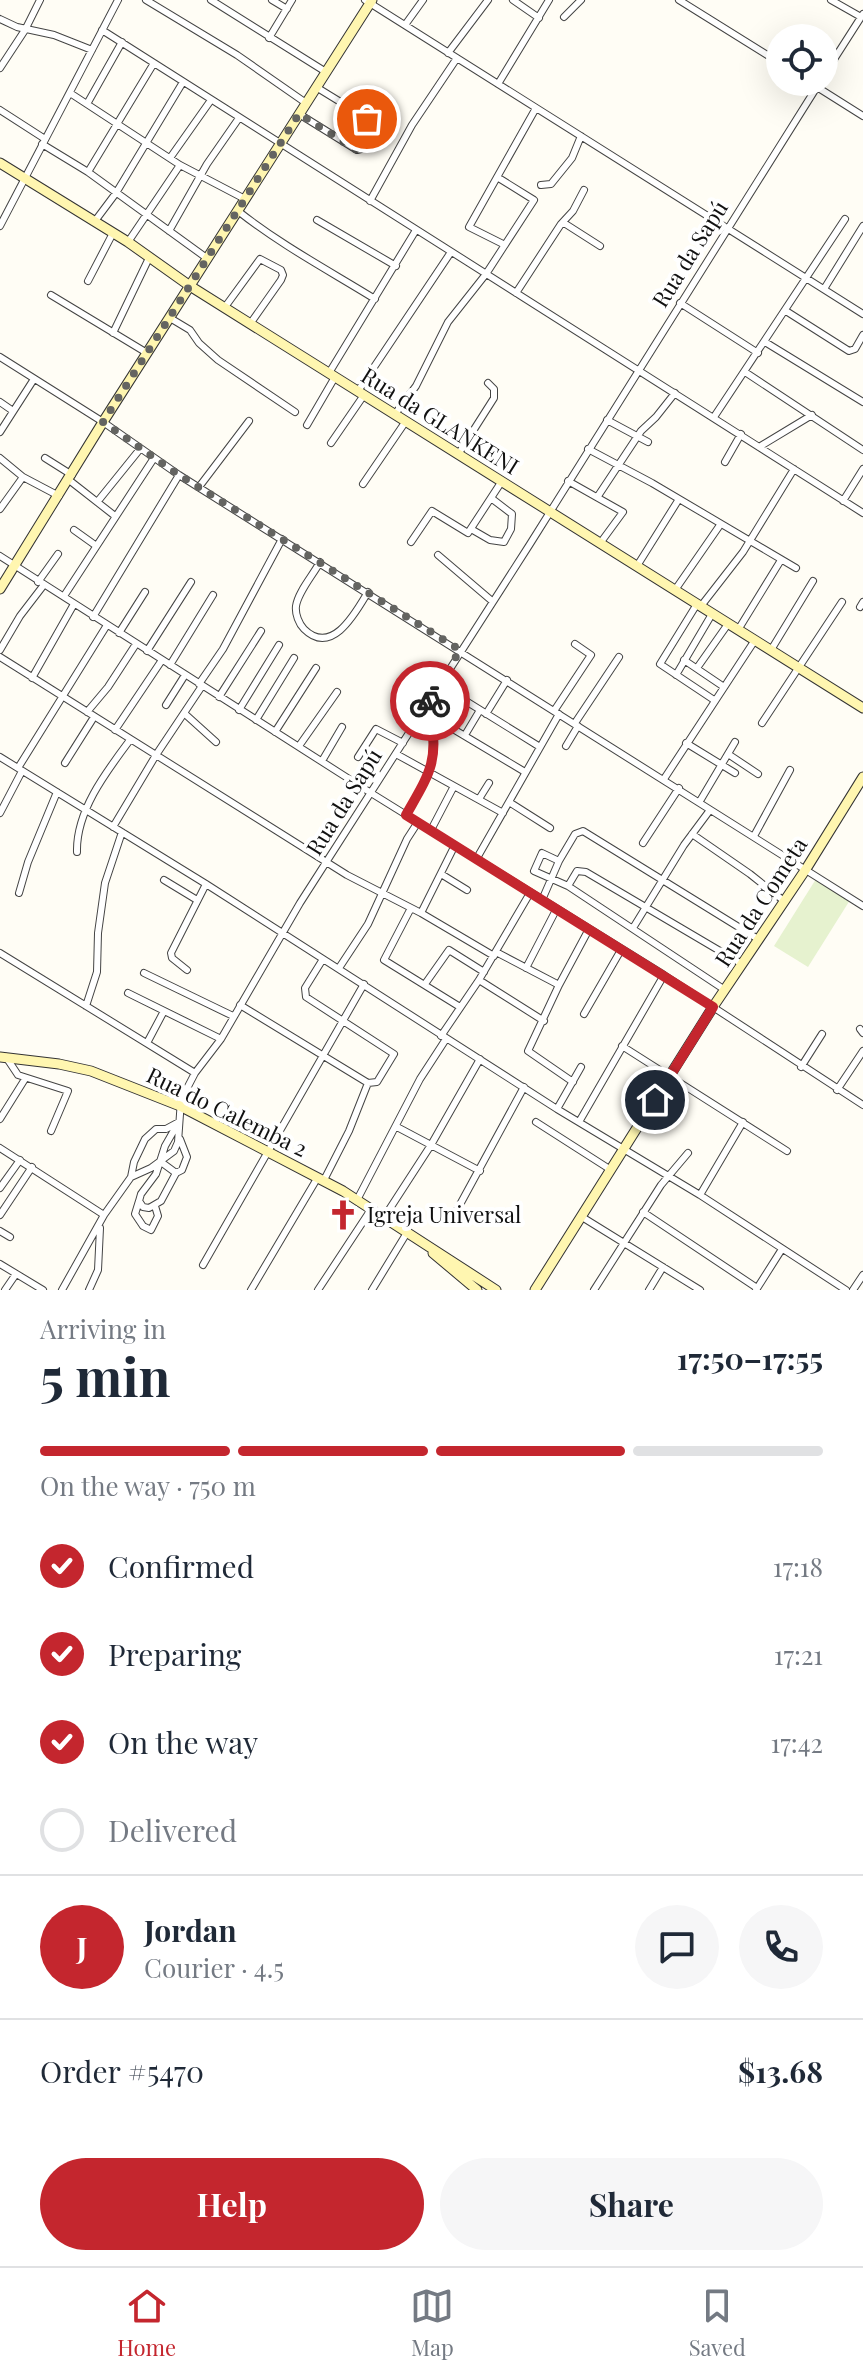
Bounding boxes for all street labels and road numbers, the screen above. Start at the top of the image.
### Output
street label: Rua da Sapú [644,194,734,313]
street label: Rua da GLANKENI [356,360,525,481]
street label: Rua da Sapú [298,742,388,861]
street label: Rua da Cometa [707,831,813,972]
street label: Rua do Calemba 2 [142,1059,313,1163]

